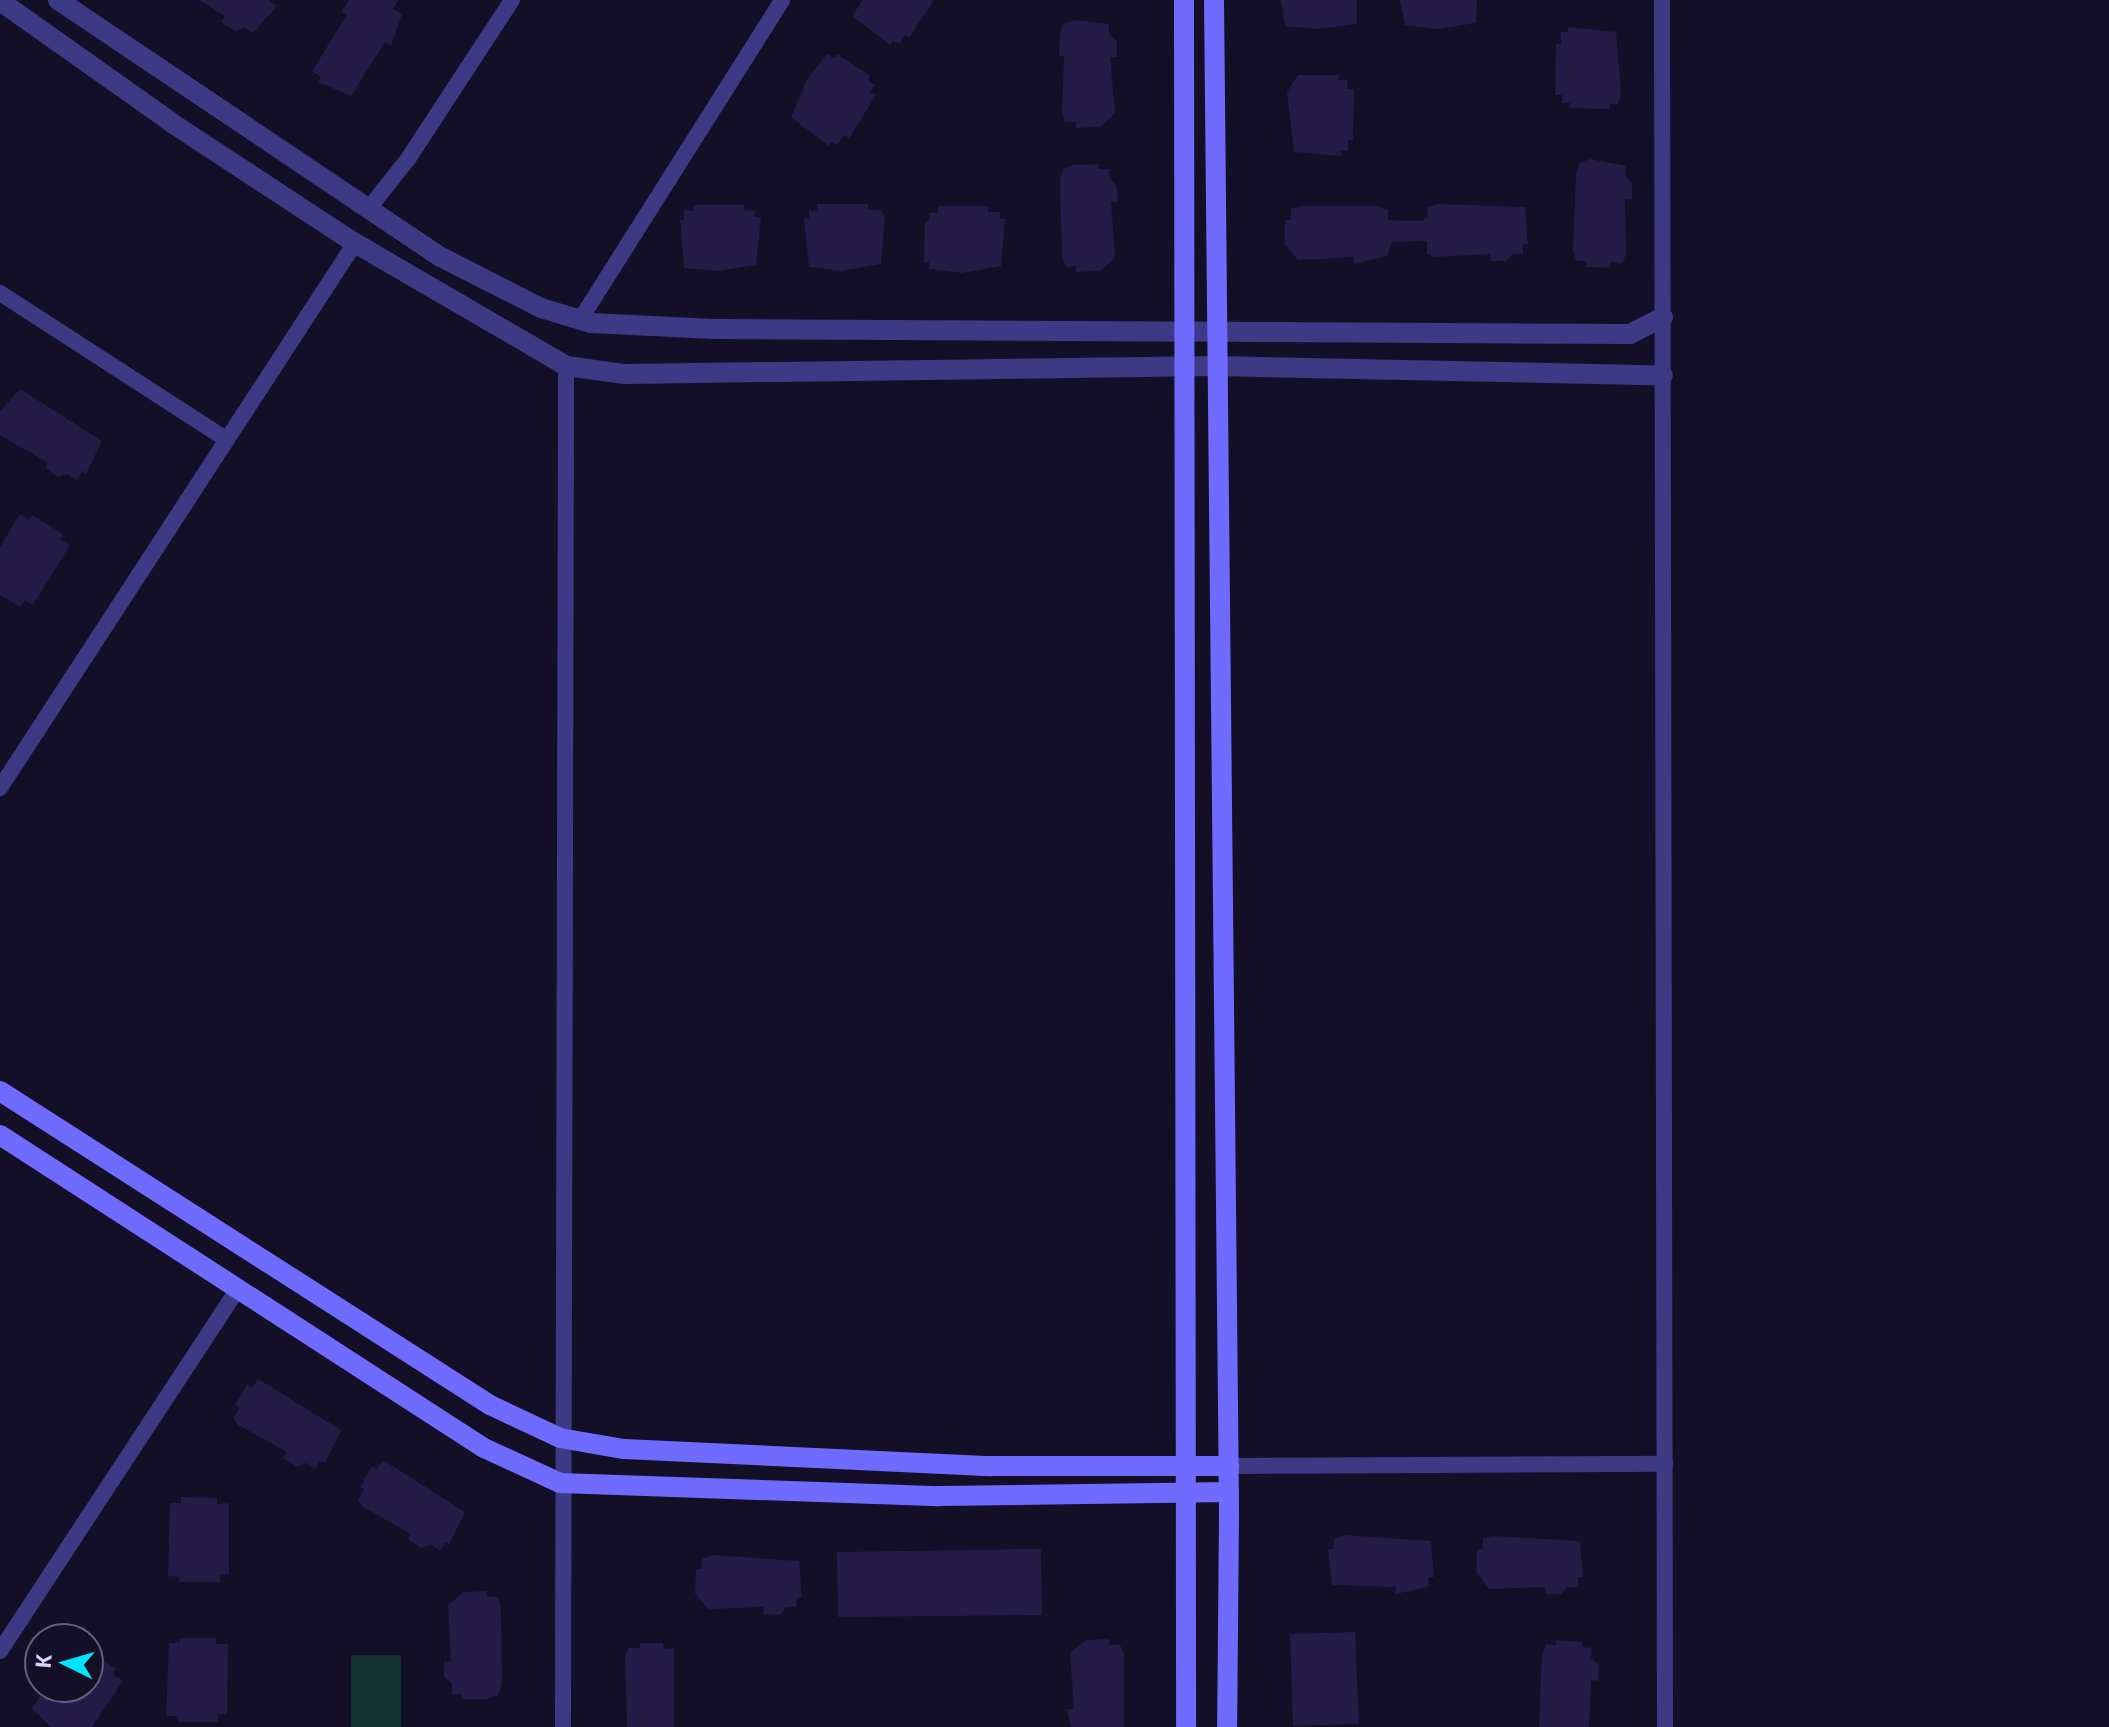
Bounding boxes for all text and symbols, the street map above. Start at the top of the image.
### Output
north arrow [24,1623,104,1703]
text: K [29,1653,56,1669]

